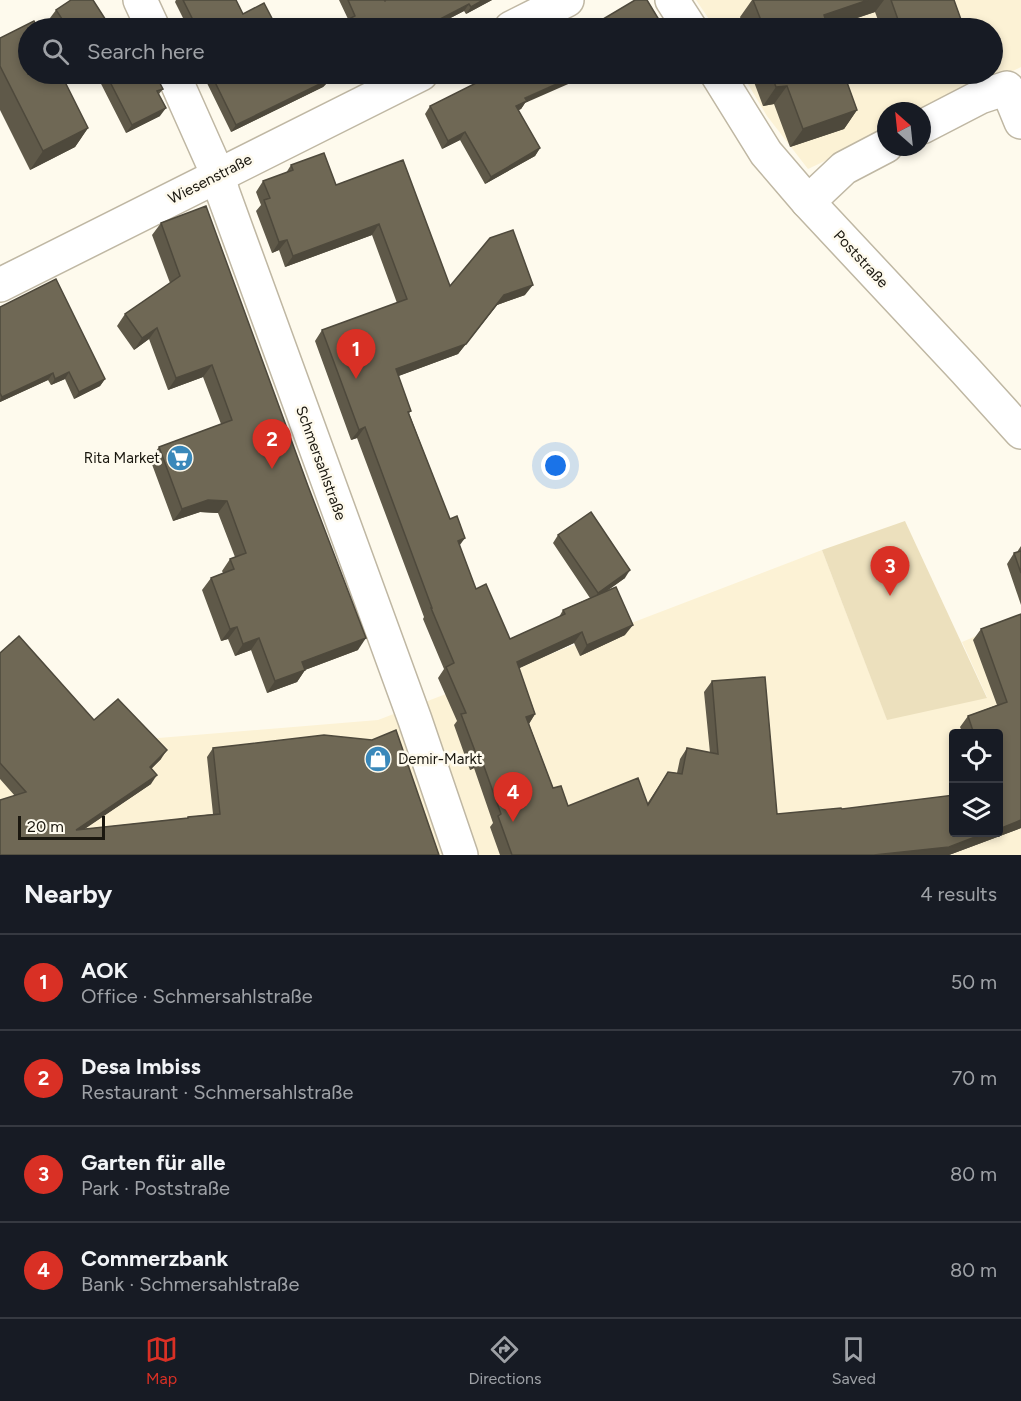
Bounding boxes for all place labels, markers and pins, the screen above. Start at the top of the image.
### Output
pin: 1 [336,330,376,379]
pin: 2 [252,420,292,469]
supermarket icon: Rita Market [165,443,195,473]
place label: Rita Market [84,449,160,467]
pin: 3 [870,546,910,596]
shop icon: Demir-Markt [363,744,393,774]
place label: Demir-Markt [398,750,483,768]
pin: 4 [494,772,532,822]

